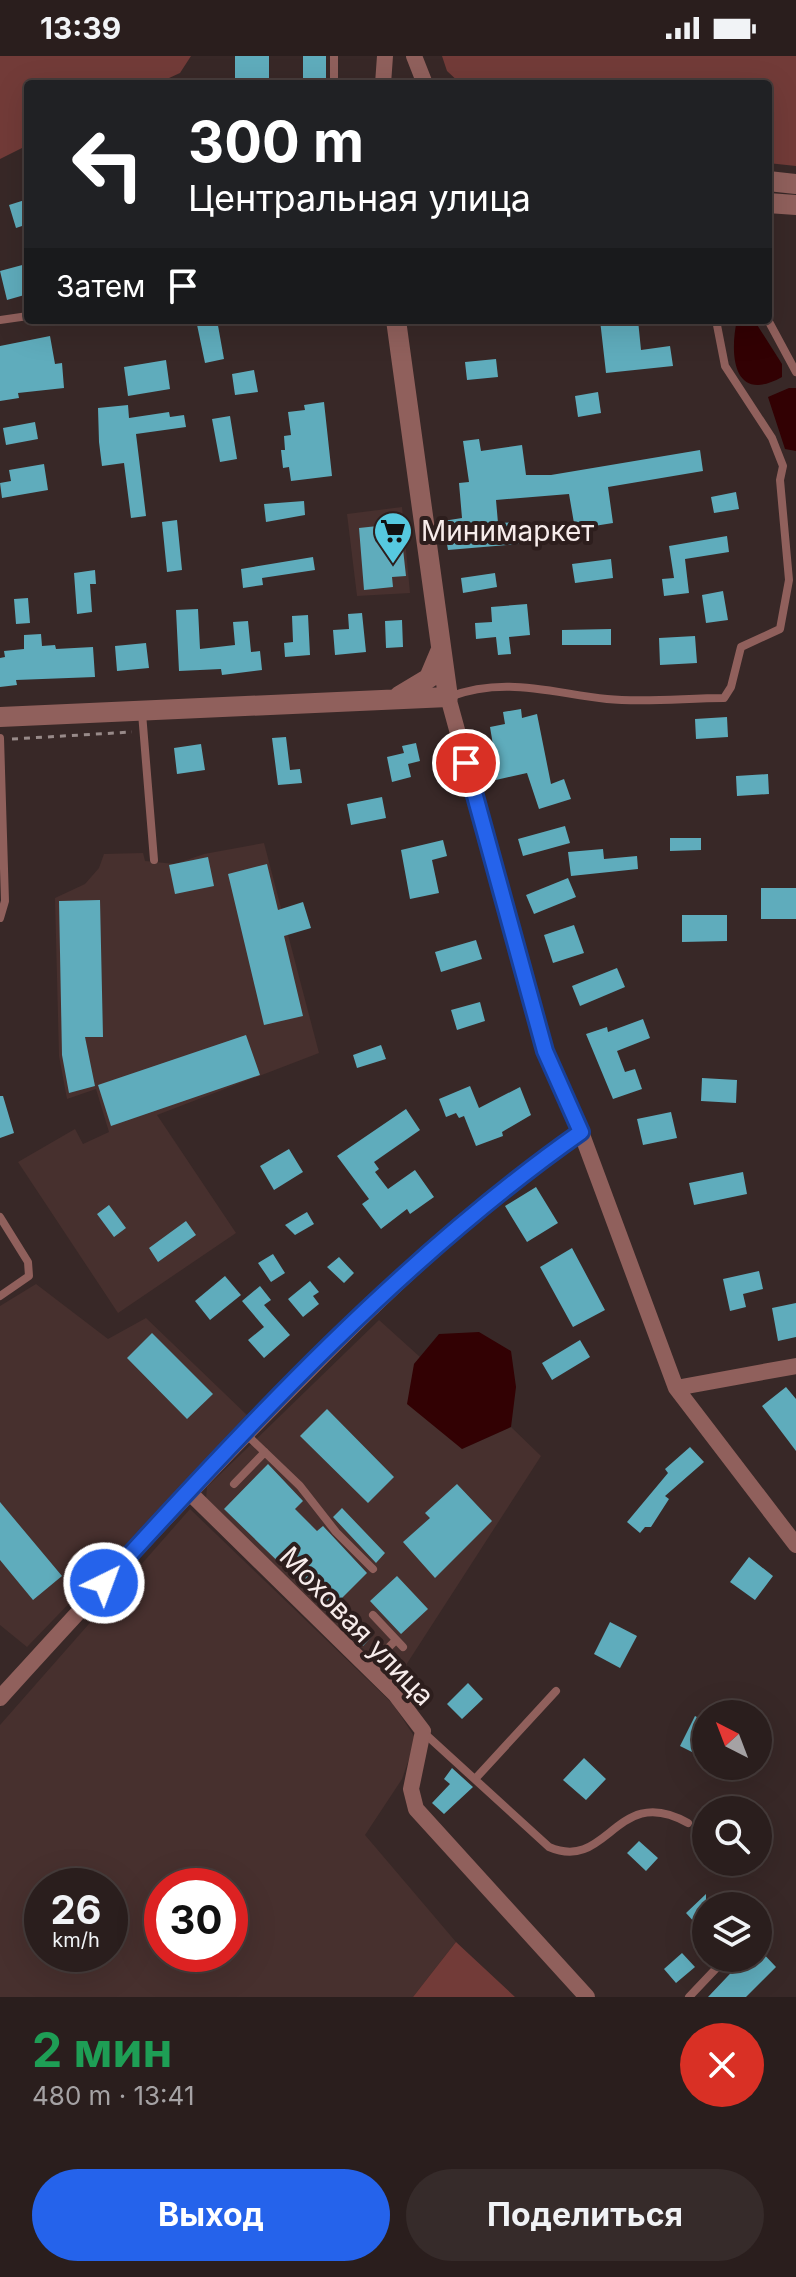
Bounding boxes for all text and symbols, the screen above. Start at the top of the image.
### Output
text: 13:39 [40,10,121,46]
text: 300 m [188,108,364,176]
icon: left [56,112,160,216]
text: Центральная улица [188,176,531,220]
icon: arrive [161,264,205,308]
text: Затем [56,268,145,304]
supermarket icon: Минимаркет [372,510,414,565]
place label: Минимаркет [421,514,594,548]
pin [432,729,500,797]
icon: arrive [444,741,488,785]
street label: Моховая улица [273,1540,441,1712]
position arrow [62,1541,146,1625]
north arrow [692,1700,772,1780]
map controls [692,1700,772,1972]
button: search [692,1796,772,1876]
speed limit sign: 30 [144,1868,248,1972]
text: 26 [50,1885,102,1934]
button: layers [692,1892,772,1972]
text: km/h [52,1928,100,1952]
text: 2 мин [32,2020,172,2079]
button: close [680,2023,764,2107]
text: 480 m · 13:41 [32,2080,194,2111]
button: Выход [32,2169,390,2261]
button: Поделиться [406,2169,764,2261]

